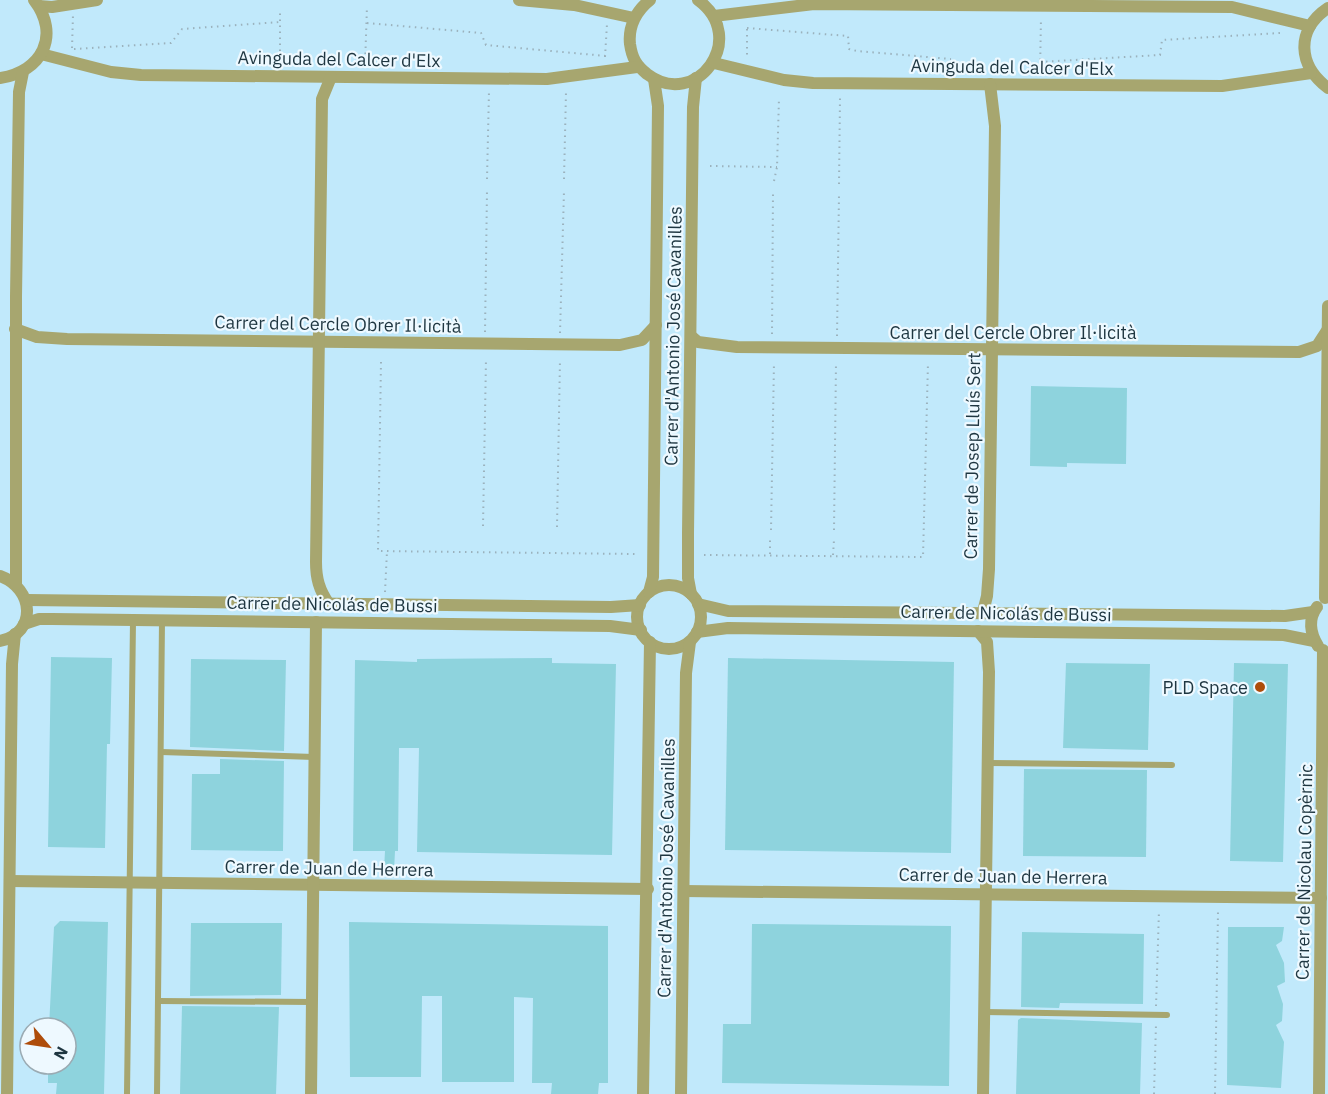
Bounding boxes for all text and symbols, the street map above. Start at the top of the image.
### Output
street label: Avinguda del Calcer d'Elx [237,46,441,72]
street label: Avinguda del Calcer d'Elx [910,54,1114,80]
street label: Carrer d'Antonio José Cavanilles [659,206,687,466]
street label: Carrer del Cercle Obrer Il·licità [214,310,462,338]
street label: Carrer del Cercle Obrer Il·licità [889,321,1137,344]
street label: Carrer de Josep Lluís Sert [959,352,985,560]
street label: Carrer de Nicolás de Bussi [226,591,438,617]
street label: Carrer de Nicolás de Bussi [900,600,1112,626]
place label: PLD Space [1162,676,1248,699]
marker: PLD Space [1253,680,1267,694]
street label: Carrer d'Antonio José Cavanilles [652,738,680,998]
street label: Carrer de Nicolau Copèrnic [1291,764,1317,980]
street label: Carrer de Juan de Herrera [224,855,434,881]
street label: Carrer de Juan de Herrera [898,863,1108,889]
north arrow [18,1016,78,1076]
text: N [50,1043,73,1063]

